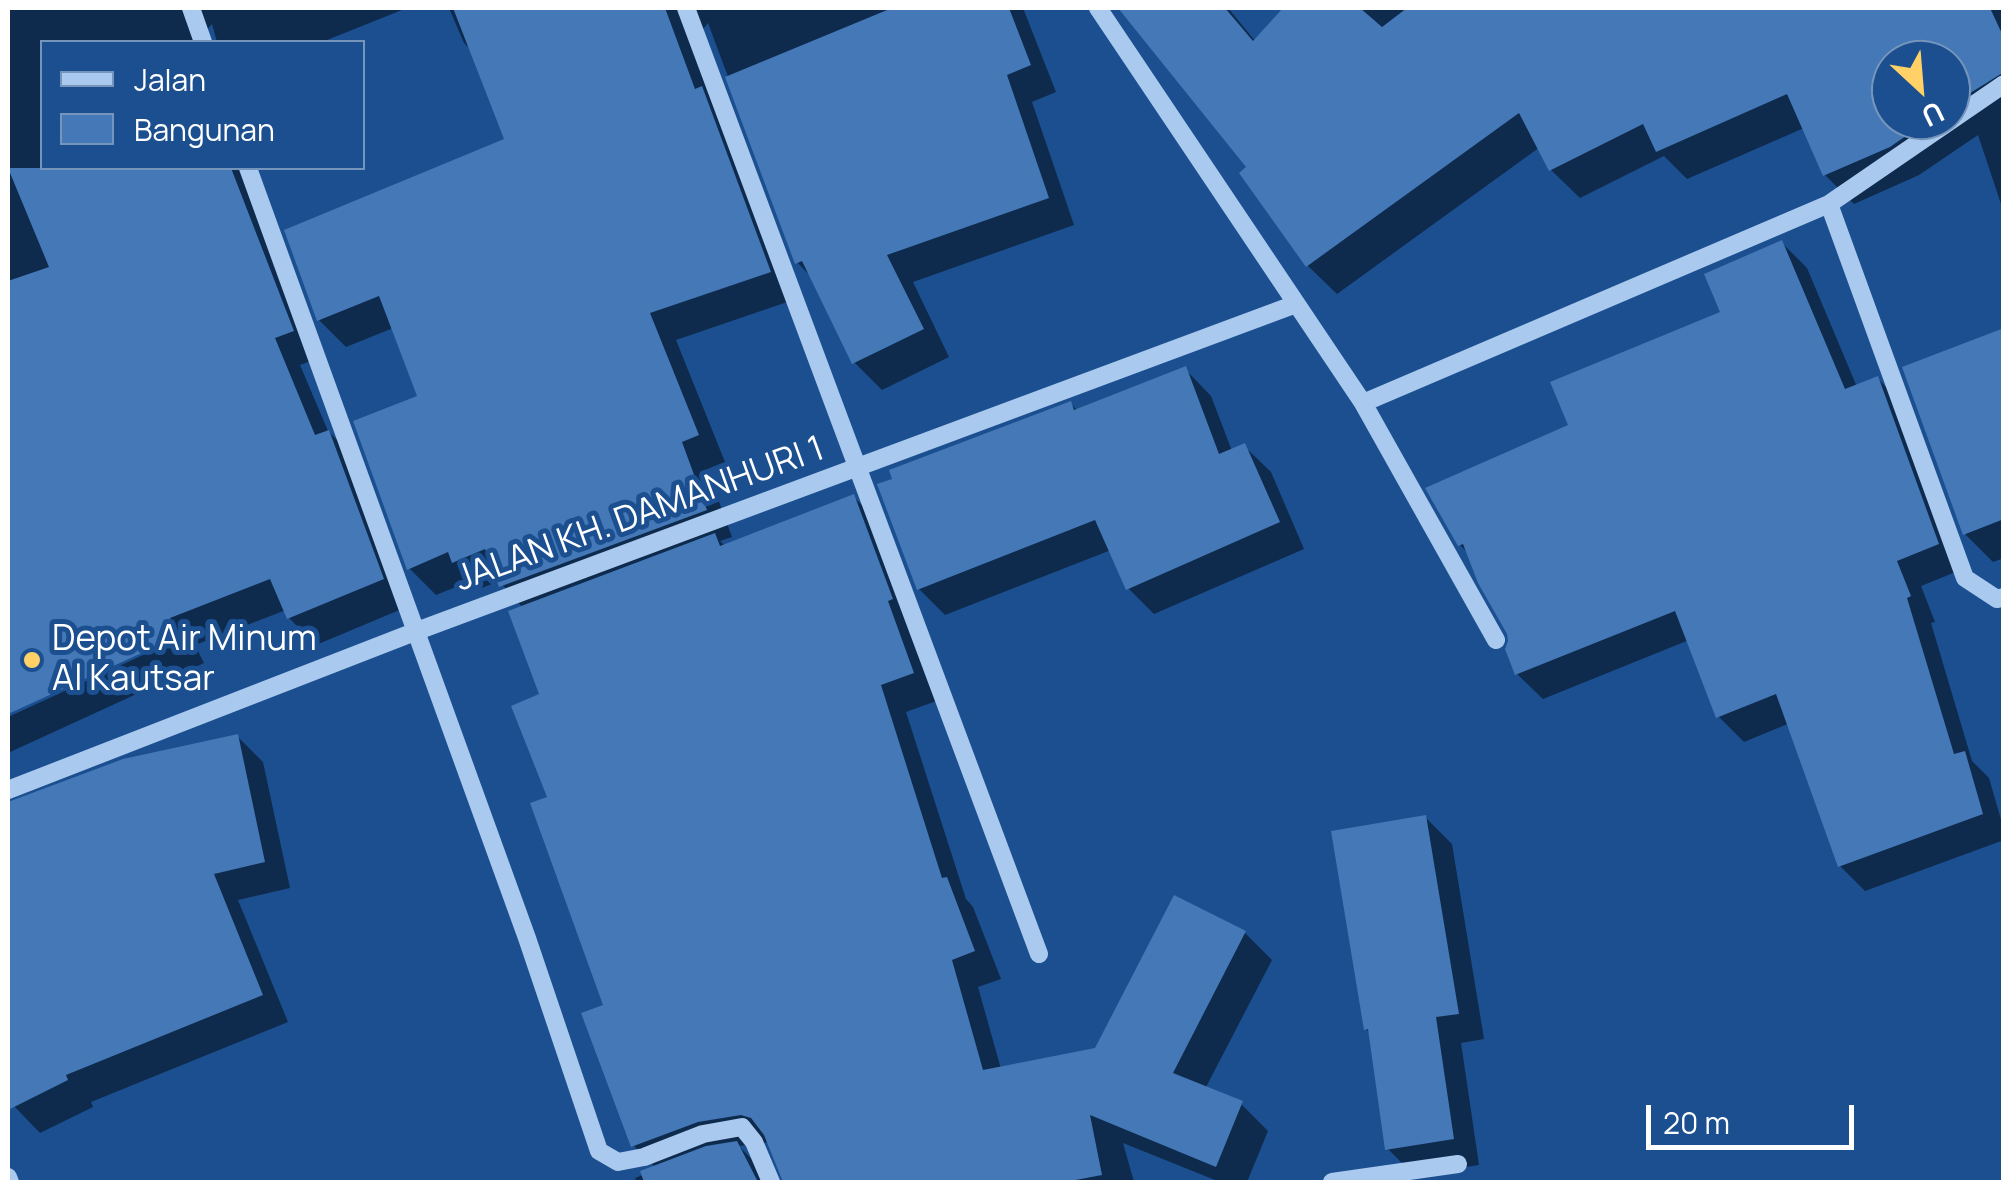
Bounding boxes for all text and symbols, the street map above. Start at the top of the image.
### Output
legend [40,40,365,170]
north arrow [1871,40,1971,140]
text: Jalan [134,59,206,100]
text: U [1916,94,1951,137]
text: Bangunan [134,109,275,150]
street label: JALAN KH. DAMANHURI 1 [450,429,830,601]
place label: Depot Air Minum Al Kautsar [52,619,317,701]
marker: Depot Air Minum Al Kautsar [21,649,43,671]
scale bar [1651,1085,1858,1147]
text: 20 m [1663,1102,1730,1143]

